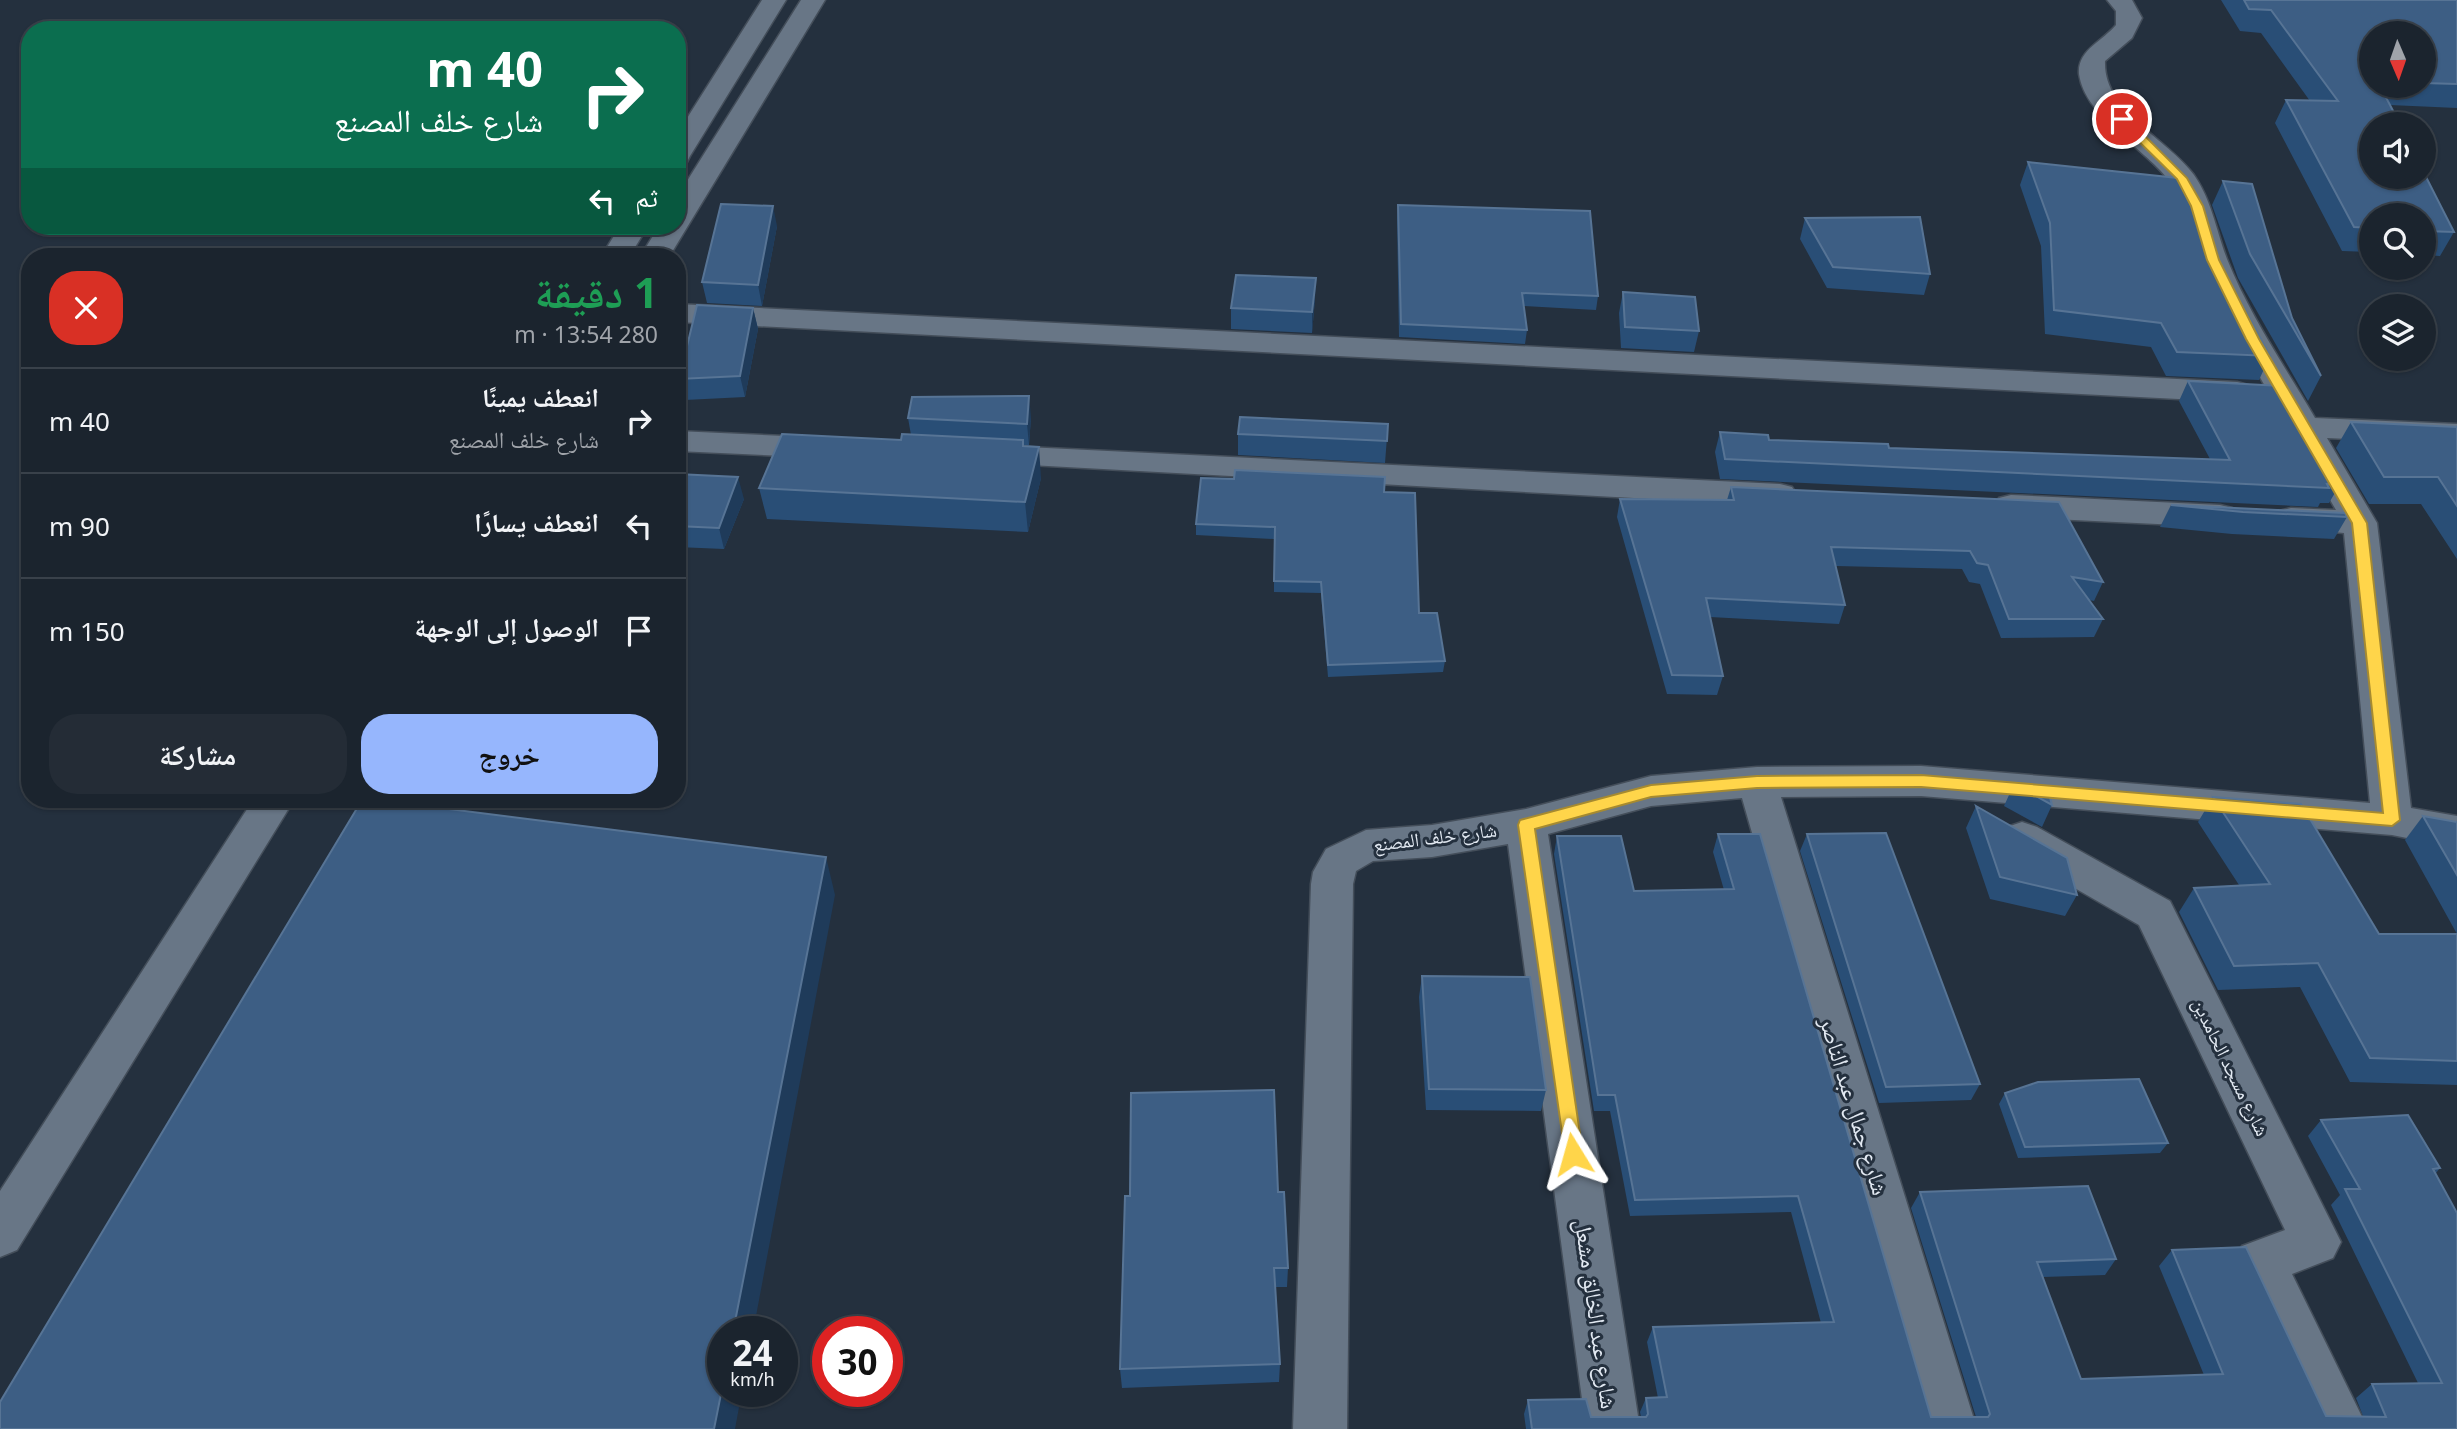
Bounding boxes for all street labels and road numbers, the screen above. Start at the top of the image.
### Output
street label: شارع خلف المصنع [1372,817,1498,857]
street label: شارع مسجد الحامدين [2186,994,2276,1140]
street label: شارع جمال عبد الناصر [1812,1012,1897,1199]
street label: شارع عبد الخالق مشعل [1568,1217,1626,1411]

